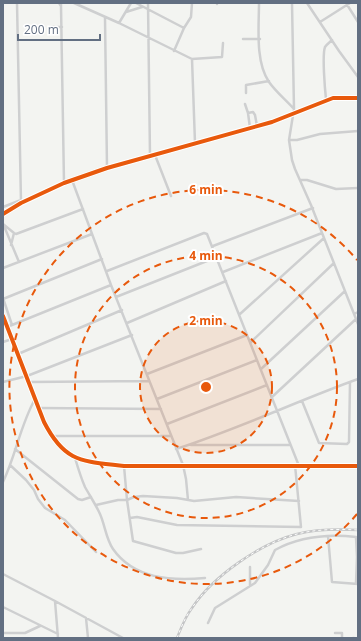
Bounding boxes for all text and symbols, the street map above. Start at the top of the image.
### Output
scale bar [18,16,100,42]
text: 200 m [24,21,59,38]
text: 6 min [189,181,223,198]
text: 4 min [189,247,223,264]
text: 2 min [189,312,223,329]
centre of rings [199,380,213,394]

